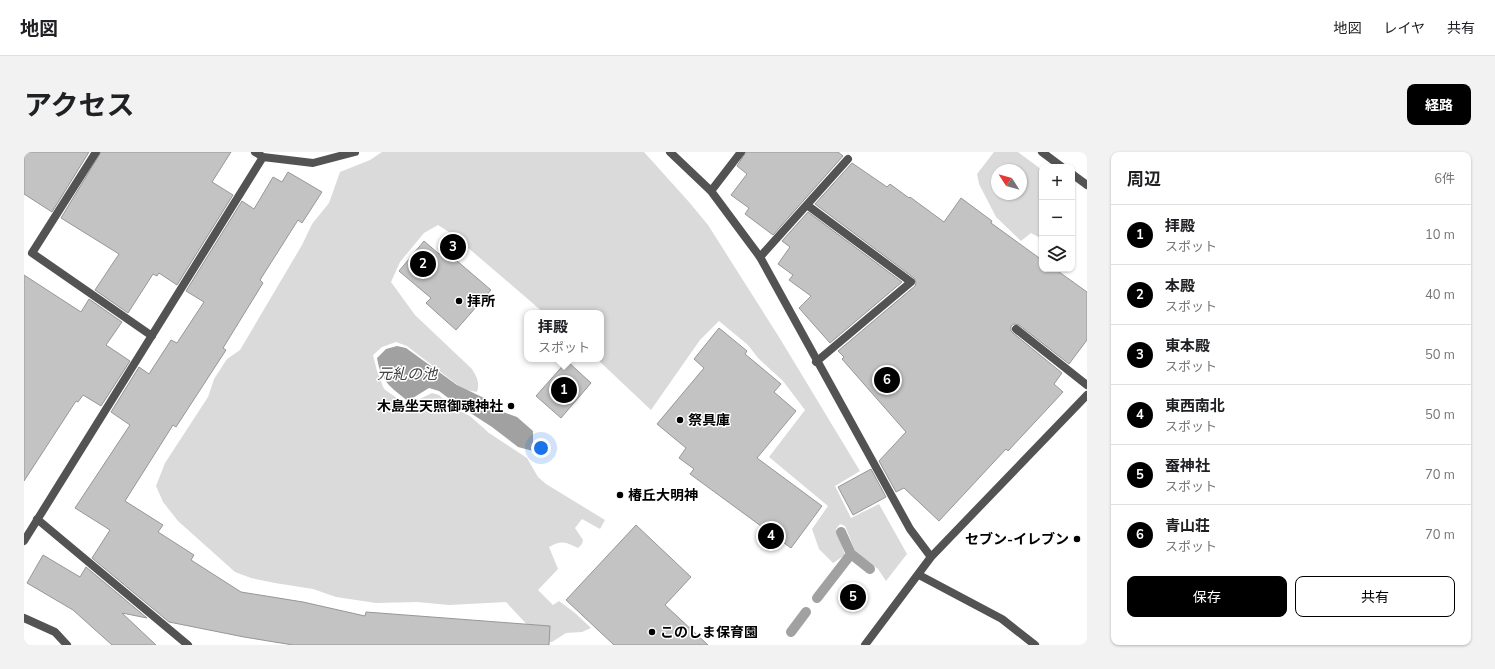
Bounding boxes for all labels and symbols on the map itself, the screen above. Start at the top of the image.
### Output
north arrow [991,164,1027,200]
pin: 3 [440,232,466,262]
pin: 2 [410,249,436,279]
place label: 拝所 [467,292,495,311]
marker: 拝所 [454,296,464,306]
water label: 元糺の池 [377,364,439,384]
pin: 6 [874,365,900,395]
pin: 1 [551,375,577,405]
place label: 木島坐天照御魂神社 [377,397,503,416]
marker: 木島坐天照御魂神社 [506,401,516,411]
place label: 祭具庫 [688,411,730,430]
marker: 祭具庫 [675,415,685,425]
your location [531,438,551,458]
place label: 椿丘大明神 [628,486,698,505]
marker: 椿丘大明神 [615,490,625,500]
pin: 4 [758,521,784,551]
place label: セブン-イレブン [965,530,1069,549]
marker: セブン-イレブン [1072,534,1082,544]
pin: 5 [840,582,866,612]
place label: このしま保育園 [660,623,758,642]
marker: このしま保育園 [647,627,657,637]

